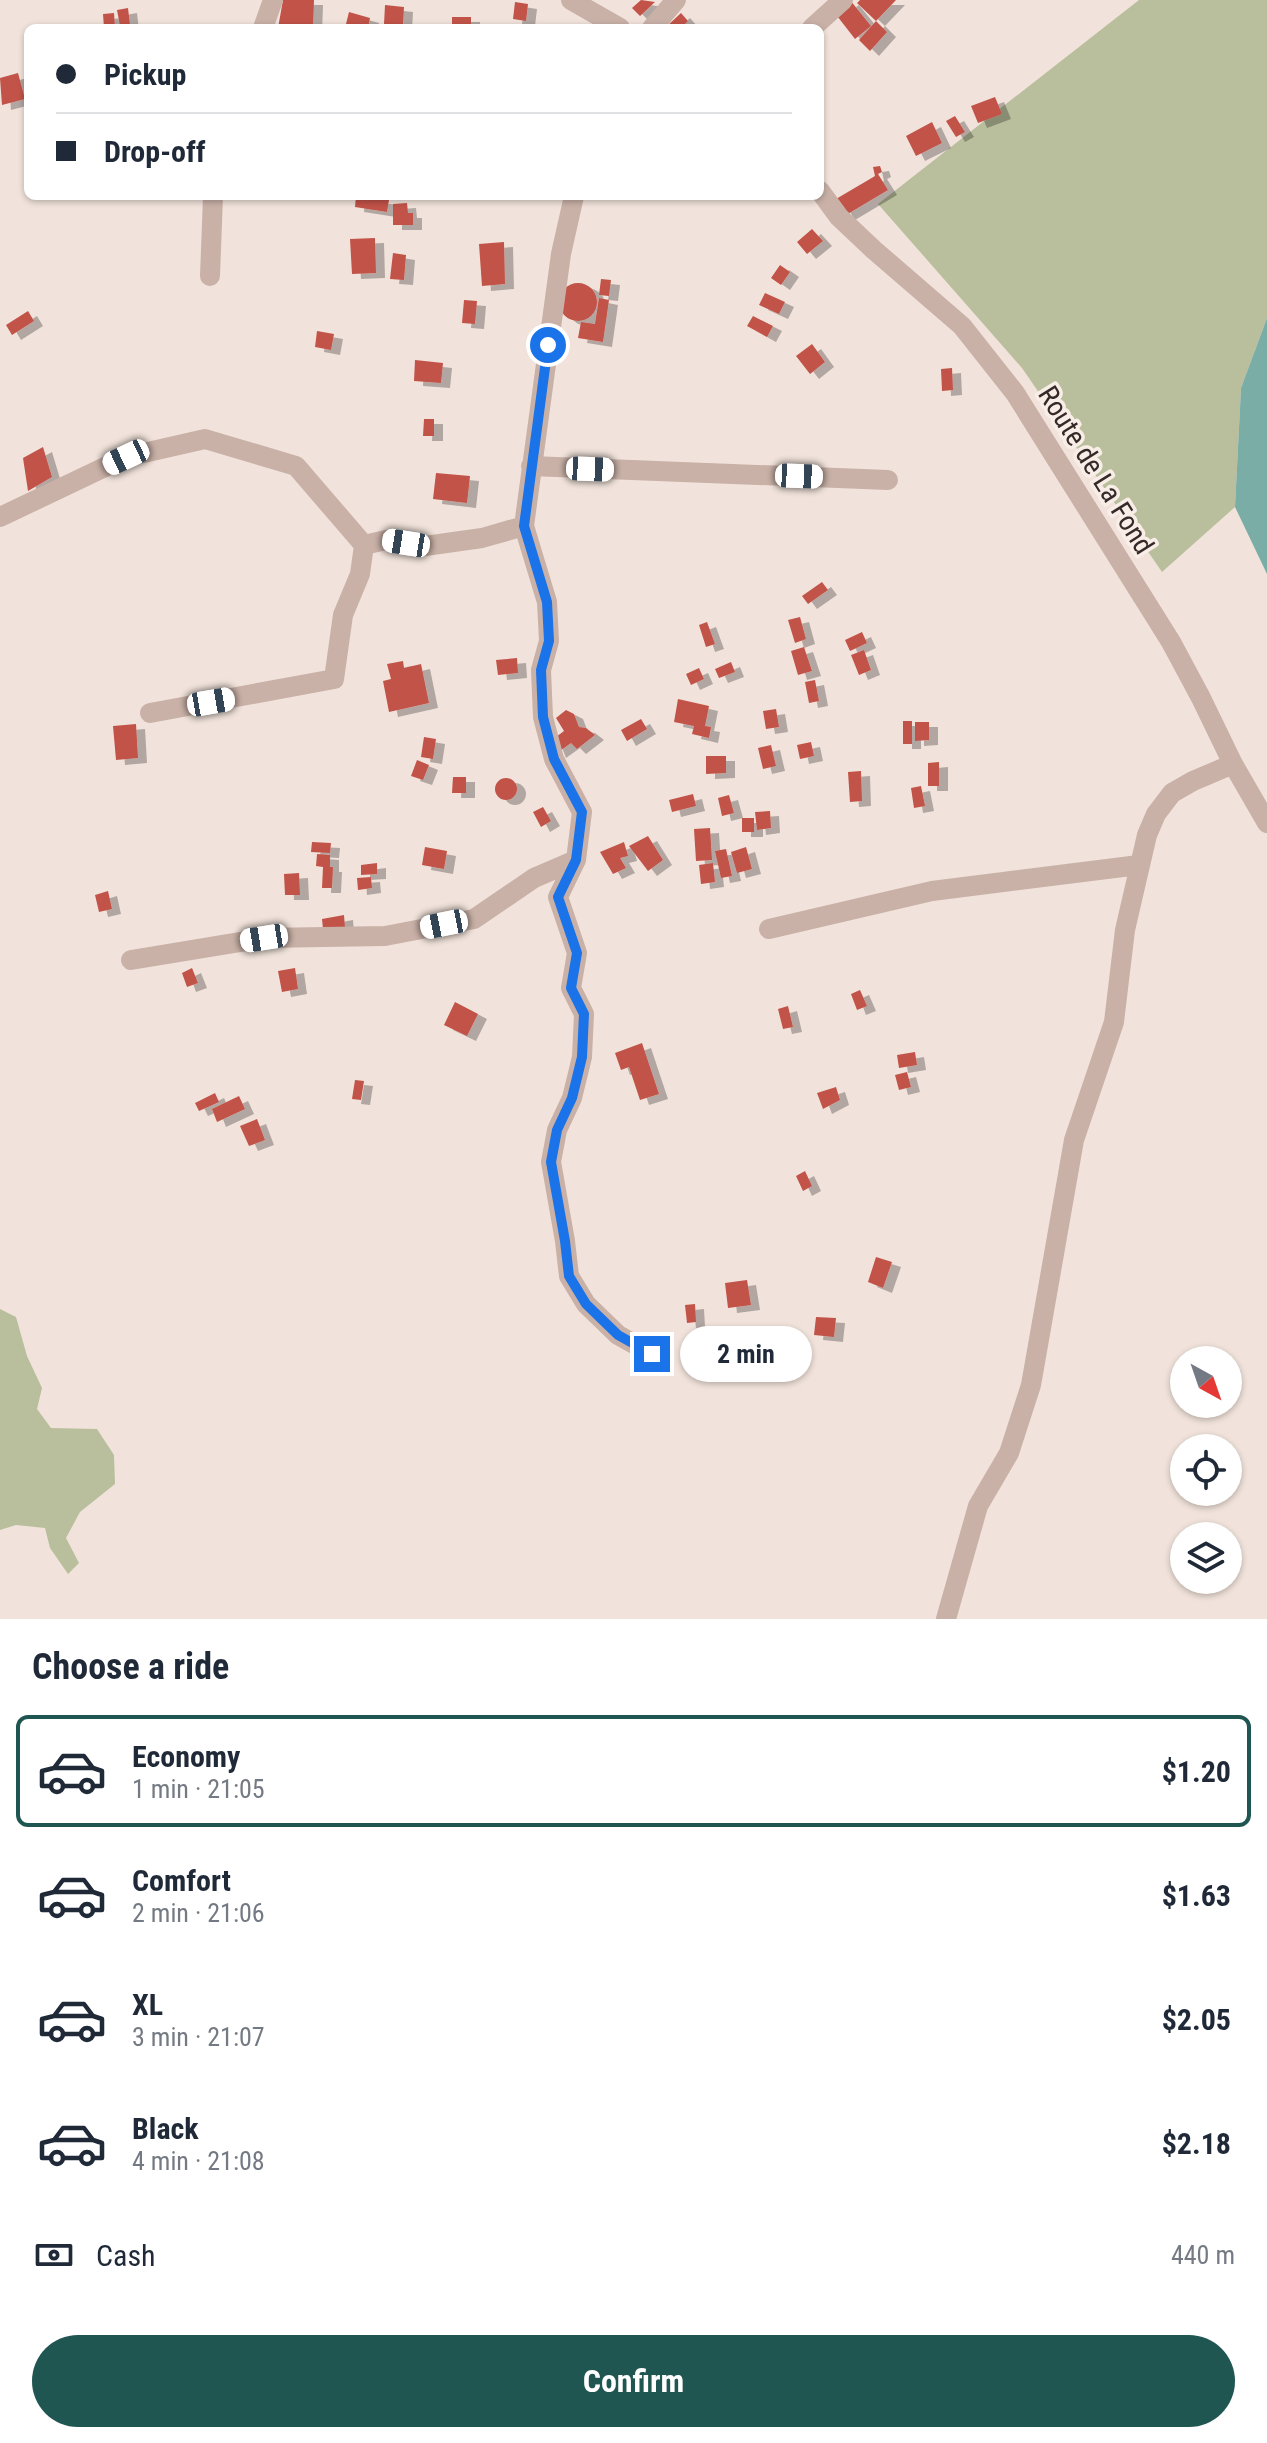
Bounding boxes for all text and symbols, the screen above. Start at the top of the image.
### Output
text: Pickup [104,57,186,92]
text: Drop-off [104,134,206,169]
route start [530,327,566,363]
street label: Route de La Fond [1031,380,1161,560]
car [99,436,153,478]
car [566,456,614,482]
car [775,463,823,489]
car [380,527,432,559]
car [185,686,237,718]
car [418,908,470,940]
car [238,922,290,954]
callout: 2 min [680,1326,812,1382]
route end [634,1336,670,1372]
text: 2 min [717,1339,775,1369]
north arrow [1170,1346,1242,1418]
map controls [1170,1346,1242,1594]
button: locate [1170,1434,1242,1506]
button: layers [1170,1522,1242,1594]
text: Choose a ride [32,1646,229,1688]
icon: car [36,1735,108,1807]
text: Economy [132,1739,240,1774]
text: $1.20 [1162,1754,1231,1789]
text: 1 min · 21:05 [132,1774,265,1804]
icon: car [36,1859,108,1931]
text: Comfort [132,1863,231,1898]
text: $1.63 [1162,1878,1231,1913]
text: 2 min · 21:06 [132,1898,265,1928]
icon: car [36,1983,108,2055]
text: XL [132,1987,163,2022]
text: $2.05 [1162,2002,1231,2037]
text: 3 min · 21:07 [132,2022,265,2052]
icon: car [36,2107,108,2179]
text: Black [132,2111,199,2146]
text: $2.18 [1162,2126,1231,2161]
text: 4 min · 21:08 [132,2146,265,2176]
icon: cash [32,2233,76,2277]
text: Cash [96,2238,156,2273]
text: 440 m [1171,2240,1235,2270]
button: Confirm [32,2335,1235,2427]

